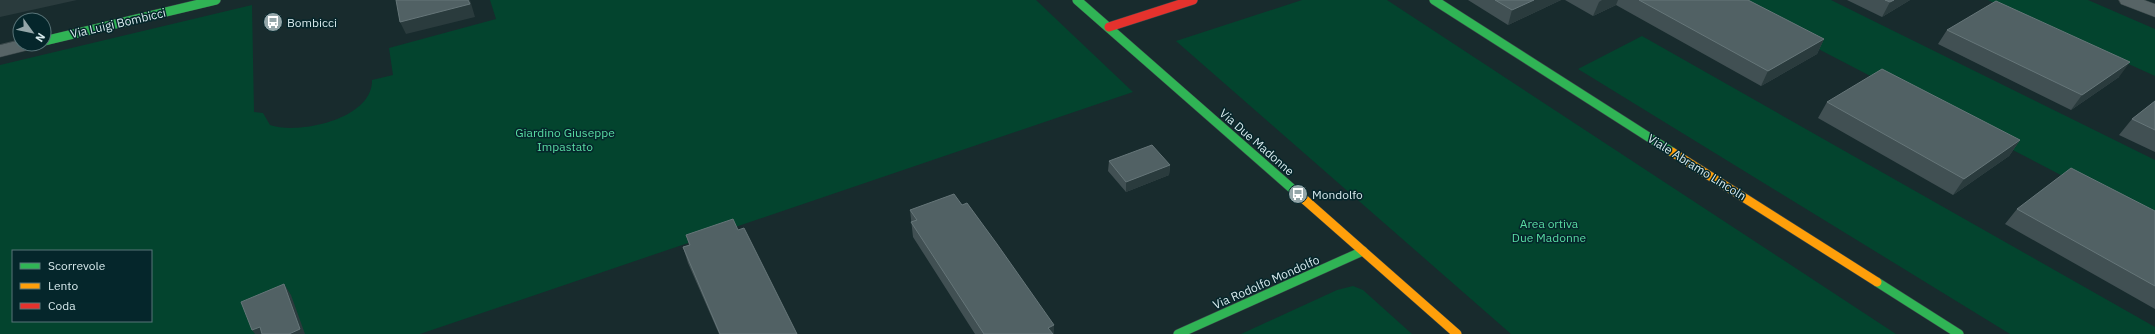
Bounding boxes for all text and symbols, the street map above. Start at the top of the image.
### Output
street label: Via Luigi Bombicci [69,5,167,41]
bus stop icon: Bombicci [262,11,284,33]
north arrow [12,12,52,52]
place label: Bombicci [287,15,337,30]
text: N [32,30,48,45]
street label: Via Due Madonne [1217,106,1298,179]
park label: Giardino Giuseppe Impastato [515,125,615,154]
street label: Viale Abramo Lincoln [1645,131,1749,203]
bus stop icon: Mondolfo [1287,183,1309,205]
place label: Mondolfo [1312,187,1363,202]
park label: Area ortiva Due Madonne [1512,216,1587,245]
legend [12,250,152,322]
street label: Via Rodolfo Mondolfo [1210,252,1322,312]
text: Scorrevole [48,258,106,273]
text: Lento [48,278,78,293]
text: Coda [48,298,76,313]

